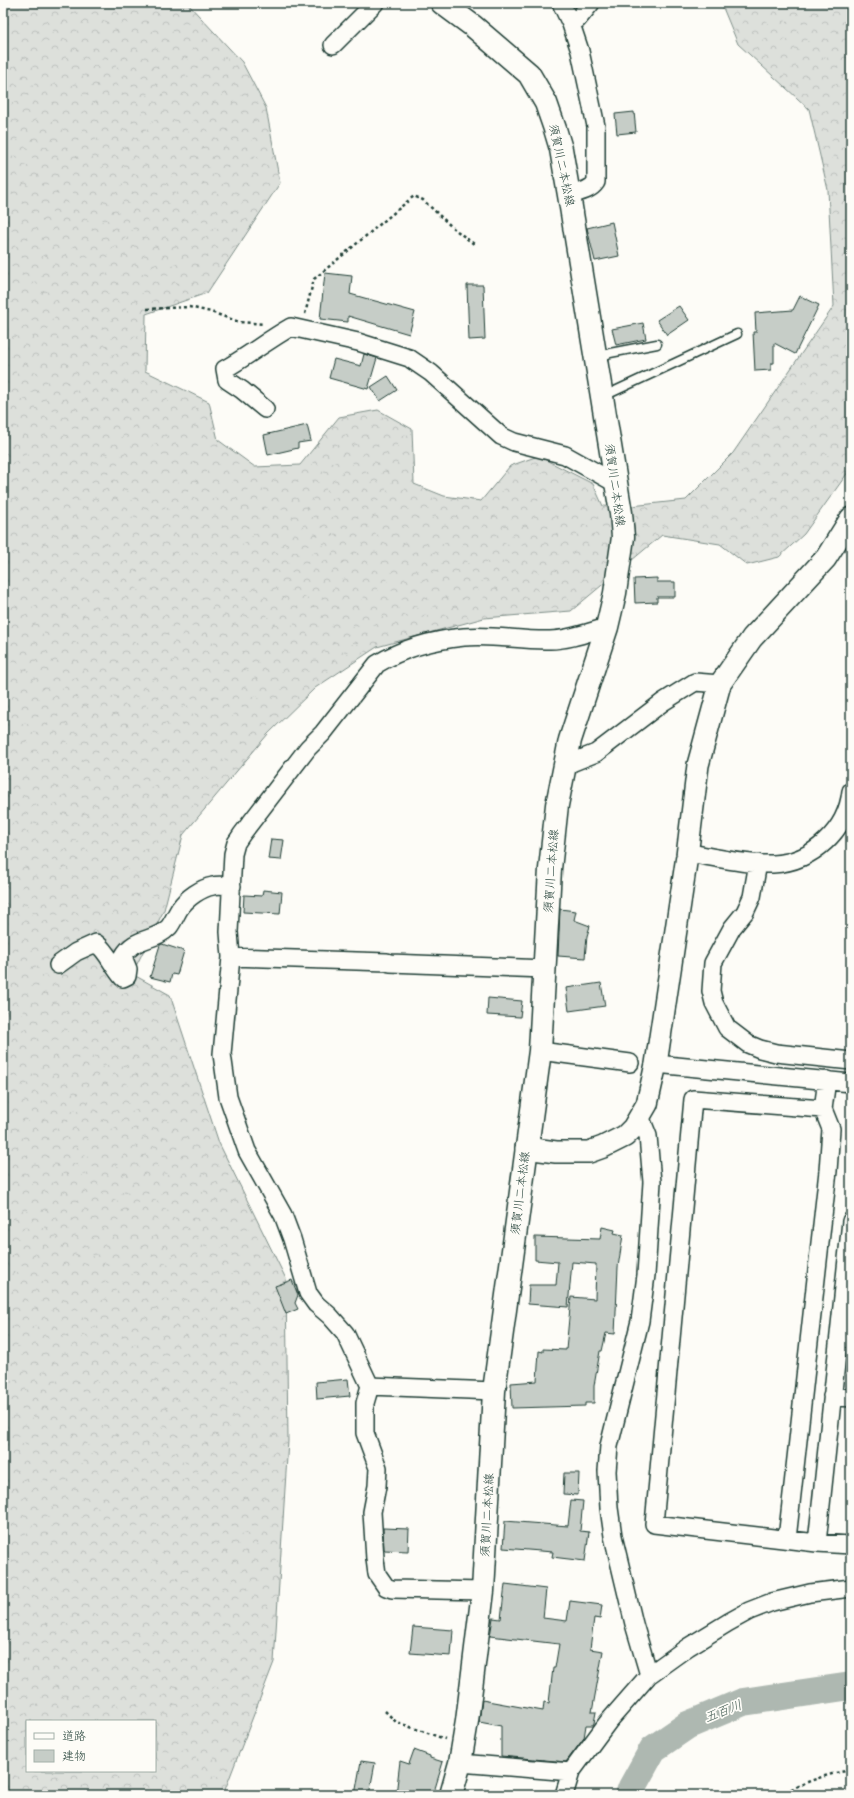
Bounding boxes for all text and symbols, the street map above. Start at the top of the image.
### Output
street label: 須賀川二本松線 [546,122,578,208]
street label: 須賀川二本松線 [602,442,628,528]
street label: 須賀川二本松線 [541,829,561,913]
street label: 須賀川二本松線 [508,1150,532,1236]
street label: 須賀川二本松線 [478,1473,496,1557]
water label: 五百川 [702,1697,744,1725]
legend [26,1720,156,1772]
text: 道路 [62,1729,86,1743]
text: 建物 [62,1749,86,1763]

